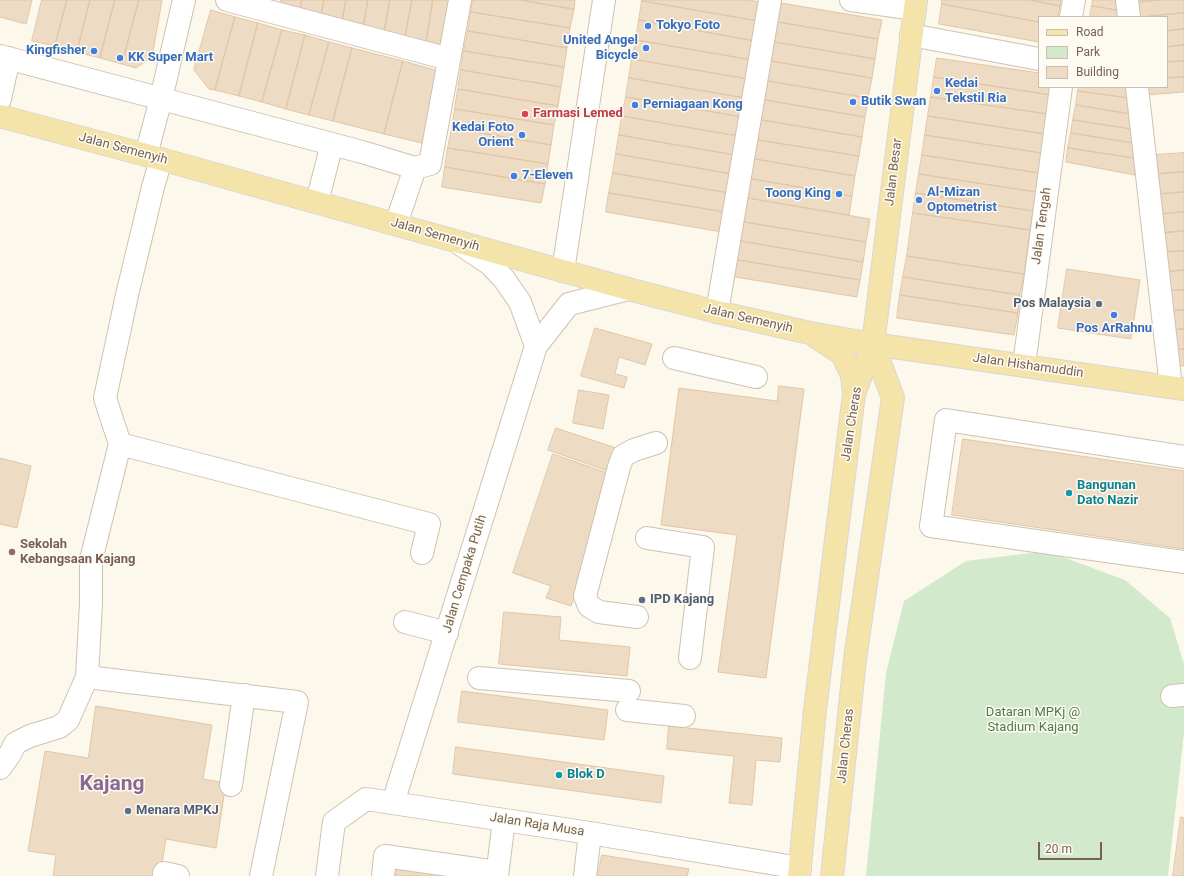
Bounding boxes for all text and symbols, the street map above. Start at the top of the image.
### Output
legend [1038,16,1168,88]
place label: Tokyo Foto [656,18,720,34]
marker: Tokyo Foto [643,21,653,31]
text: Road [1076,25,1104,39]
place label: United Angel Bicycle [563,33,638,64]
place label: Kingfisher [26,43,86,59]
marker: United Angel Bicycle [641,43,651,53]
text: Park [1076,45,1100,59]
marker: Kingfisher [89,46,99,56]
place label: KK Super Mart [128,50,213,66]
marker: KK Super Mart [115,53,125,63]
text: Building [1076,65,1119,79]
place label: Kedai Tekstil Ria [945,76,1006,107]
marker: Kedai Tekstil Ria [932,86,942,96]
place label: Butik Swan [861,94,926,110]
place label: Perniagaan Kong [643,97,743,113]
marker: Butik Swan [848,97,858,107]
marker: Perniagaan Kong [630,100,640,110]
place label: Farmasi Lemed [533,106,623,122]
marker: Farmasi Lemed [520,109,530,119]
place label: Kedai Foto Orient [452,120,514,151]
street label: Jalan Semenyih [77,130,169,168]
marker: Kedai Foto Orient [517,130,527,140]
street label: Jalan Besar [882,137,906,207]
place label: 7-Eleven [522,168,573,184]
marker: 7-Eleven [509,171,519,181]
place label: Al-Mizan Optometrist [927,185,997,216]
place label: Toong King [765,186,831,202]
street label: Jalan Tengah [1029,186,1055,266]
marker: Toong King [834,189,844,199]
marker: Al-Mizan Optometrist [914,195,924,205]
street label: Jalan Semenyih [389,215,481,255]
place label: Pos Malaysia [1013,296,1091,312]
marker: Pos Malaysia [1094,299,1104,309]
street label: Jalan Semenyih [702,301,794,337]
marker: Pos ArRahnu [1109,310,1119,320]
place label: Pos ArRahnu [1076,321,1152,337]
street label: Jalan Hishamuddin [972,350,1084,382]
street label: Jalan Cheras [838,386,866,462]
place label: Bangunan Dato Nazir [1077,478,1138,509]
marker: Bangunan Dato Nazir [1064,488,1074,498]
street label: Jalan Cempaka Putih [440,513,490,635]
place label: Sekolah Kebangsaan Kajang [20,537,135,568]
marker: Sekolah Kebangsaan Kajang [7,547,17,557]
place label: IPD Kajang [650,592,714,608]
marker: IPD Kajang [637,595,647,605]
park label: Dataran MPKj @ Stadium Kajang [986,705,1080,736]
street label: Jalan Cheras [834,708,858,784]
place label: Blok D [567,767,605,783]
marker: Blok D [554,770,564,780]
district label: Kajang [79,772,145,798]
place label: Menara MPKJ [136,803,219,819]
marker: Menara MPKJ [123,806,133,816]
street label: Jalan Raja Musa [489,810,585,840]
scale bar [1040,834,1104,860]
text: 20 m [1045,842,1072,856]

